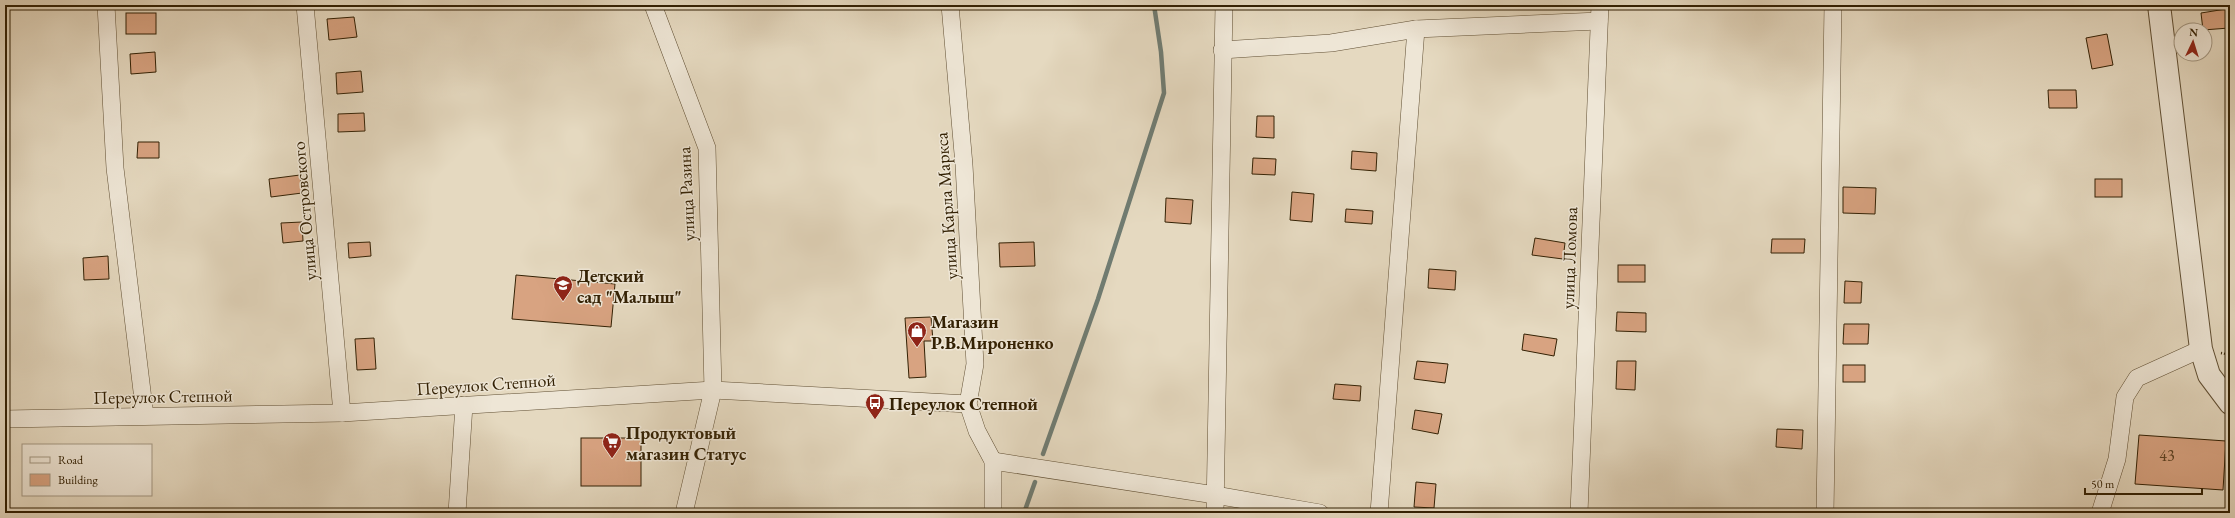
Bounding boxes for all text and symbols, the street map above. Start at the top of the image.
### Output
north arrow [2173,22,2213,62]
text: N [2189,25,2199,39]
street label: улица Карла Маркса [929,131,963,281]
street label: улица Островского [286,140,322,281]
street label: улица Разина [672,145,700,242]
street label: улица Ломова [1556,206,1582,309]
place label: Детский сад "Малыш" [577,264,682,308]
school or university icon: Детский сад "Малыш" [552,274,574,302]
place label: Магазин Р.В.Мироненко [931,310,1053,354]
shop icon: Магазин Р.В.Мироненко [906,320,928,348]
street label: Переулок Степной [416,368,557,400]
street label: Переулок Степной [93,383,233,409]
bus stop icon: Переулок Степной [864,392,886,420]
place label: Переулок Степной [889,392,1038,415]
place label: Продуктовый магазин Статус [626,421,747,465]
supermarket icon: Продуктовый магазин Статус [601,431,623,459]
legend [22,444,152,496]
house number: 43 [2159,445,2175,466]
text: Road [58,452,84,468]
scale bar [2085,470,2202,496]
text: Building [58,472,99,488]
text: 50 m [2091,476,2115,492]

